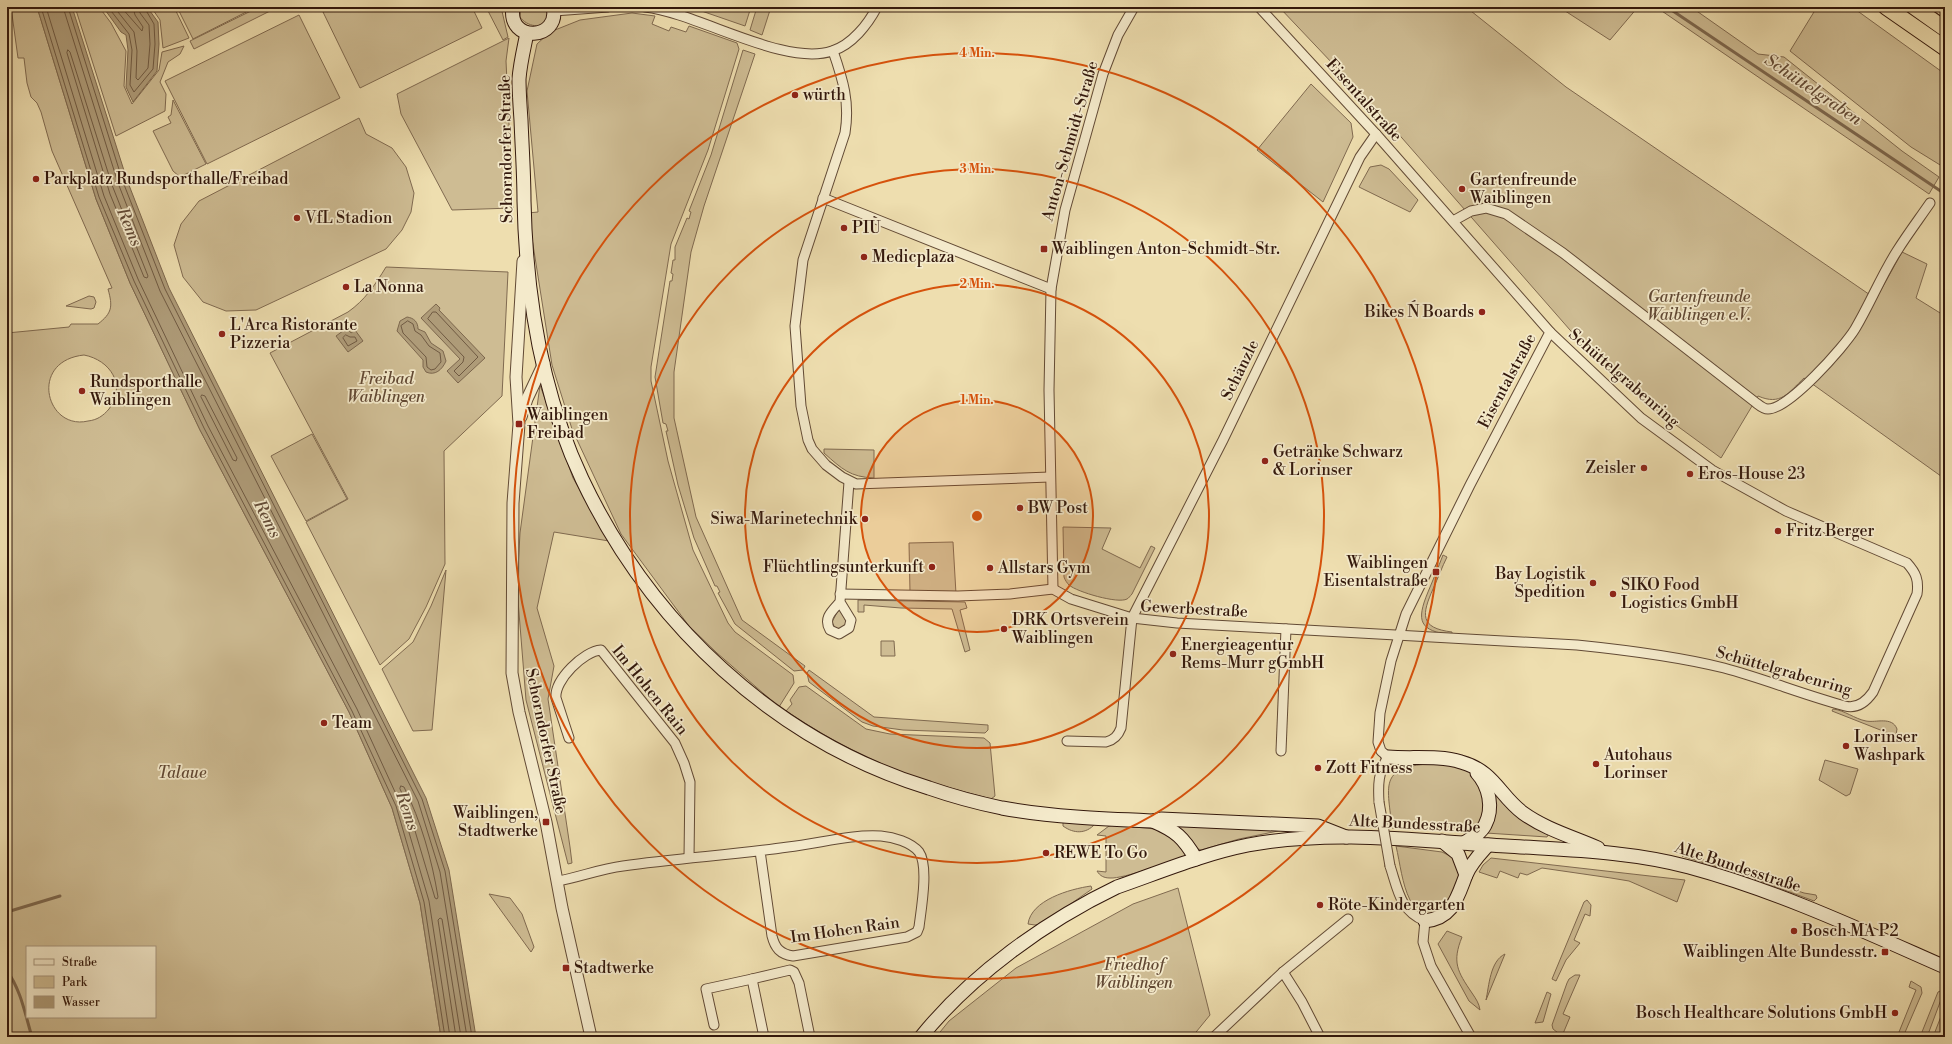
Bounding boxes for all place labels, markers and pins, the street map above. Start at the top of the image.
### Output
place label: würth [802,85,846,105]
marker: würth [790,90,800,100]
place label: Parkplatz Rundsporthalle/Freibad [44,169,288,189]
place label: Gartenfreunde Waiblingen [1469,170,1577,208]
marker: Parkplatz Rundsporthalle/Freibad [31,174,41,184]
marker: Gartenfreunde Waiblingen [1457,184,1467,194]
place label: VfL Stadion [304,208,393,228]
marker: VfL Stadion [292,213,302,223]
place label: PIÙ [852,216,881,238]
marker: PIÙ [839,223,849,233]
place label: Waiblingen Anton-Schmidt-Str. [1051,239,1280,259]
marker: Waiblingen Anton-Schmidt-Str. [1039,244,1049,254]
place label: Medicplaza [872,247,955,267]
marker: Medicplaza [859,252,869,262]
place label: La Nonna [354,277,425,297]
marker: La Nonna [341,282,351,292]
place label: Bikes Ń Boards [1363,300,1474,322]
marker: Bikes Ń Boards [1477,307,1487,317]
place label: L'Arca Ristorante Pizzeria [230,315,357,353]
marker: L'Arca Ristorante Pizzeria [217,329,227,339]
place label: Rundsporthalle Waiblingen [89,372,202,410]
marker: Rundsporthalle Waiblingen [77,386,87,396]
place label: Waiblingen Freibad [526,405,609,443]
marker: Waiblingen Freibad [514,419,524,429]
place label: Getränke Schwarz & Lorinser [1273,442,1403,480]
marker: Getränke Schwarz & Lorinser [1260,456,1270,466]
place label: Zeisler [1585,458,1636,478]
marker: Zeisler [1639,463,1649,473]
place label: Eros-House 23 [1698,464,1806,484]
marker: Eros-House 23 [1685,469,1695,479]
place label: BW Post [1027,498,1088,518]
marker: BW Post [1015,503,1025,513]
place label: Siwa-Marinetechnik [710,509,859,529]
centre of rings [970,509,984,523]
marker: Siwa-Marinetechnik [860,514,870,524]
place label: Fritz Berger [1786,521,1875,541]
marker: Fritz Berger [1773,526,1783,536]
place label: Waiblingen Eisentalstraße [1323,553,1428,591]
place label: Flüchtlingsunterkunft [763,557,924,577]
place label: Allstars Gym [997,558,1090,578]
marker: Flüchtlingsunterkunft [927,562,937,572]
marker: Allstars Gym [985,563,995,573]
place label: Bay Logistik Spedition [1494,564,1587,602]
marker: Waiblingen Eisentalstraße [1431,567,1441,577]
place label: SIKO Food Logistics GmbH [1621,575,1739,613]
marker: Bay Logistik Spedition [1588,578,1598,588]
marker: SIKO Food Logistics GmbH [1608,589,1618,599]
place label: DRK Ortsverein Waiblingen [1011,610,1129,648]
marker: DRK Ortsverein Waiblingen [999,624,1009,634]
place label: Energieagentur Rems-Murr gGmbH [1181,635,1324,673]
marker: Energieagentur Rems-Murr gGmbH [1168,649,1178,659]
place label: Team [332,713,372,733]
marker: Team [319,718,329,728]
place label: Lorinser Washpark [1853,727,1926,765]
marker: Lorinser Washpark [1841,741,1851,751]
place label: Autohaus Lorinser [1603,745,1672,783]
place label: Zott Fitness [1326,758,1413,778]
marker: Autohaus Lorinser [1591,759,1601,769]
marker: Zott Fitness [1313,763,1323,773]
place label: Waiblingen, Stadtwerke [452,803,538,841]
marker: Waiblingen, Stadtwerke [541,817,551,827]
place label: REWE To Go [1054,843,1147,863]
marker: REWE To Go [1041,848,1051,858]
place label: Röte-Kindergarten [1328,895,1466,915]
marker: Röte-Kindergarten [1315,900,1325,910]
place label: Bosch MA P2 [1801,921,1899,941]
marker: Bosch MA P2 [1789,926,1799,936]
place label: Waiblingen Alte Bundesstr. [1682,942,1877,962]
marker: Waiblingen Alte Bundesstr. [1880,947,1890,957]
place label: Stadtwerke [574,958,654,978]
marker: Stadtwerke [561,963,571,973]
place label: Bosch Healthcare Solutions GmbH [1635,1003,1887,1023]
marker: Bosch Healthcare Solutions GmbH [1890,1008,1900,1018]

